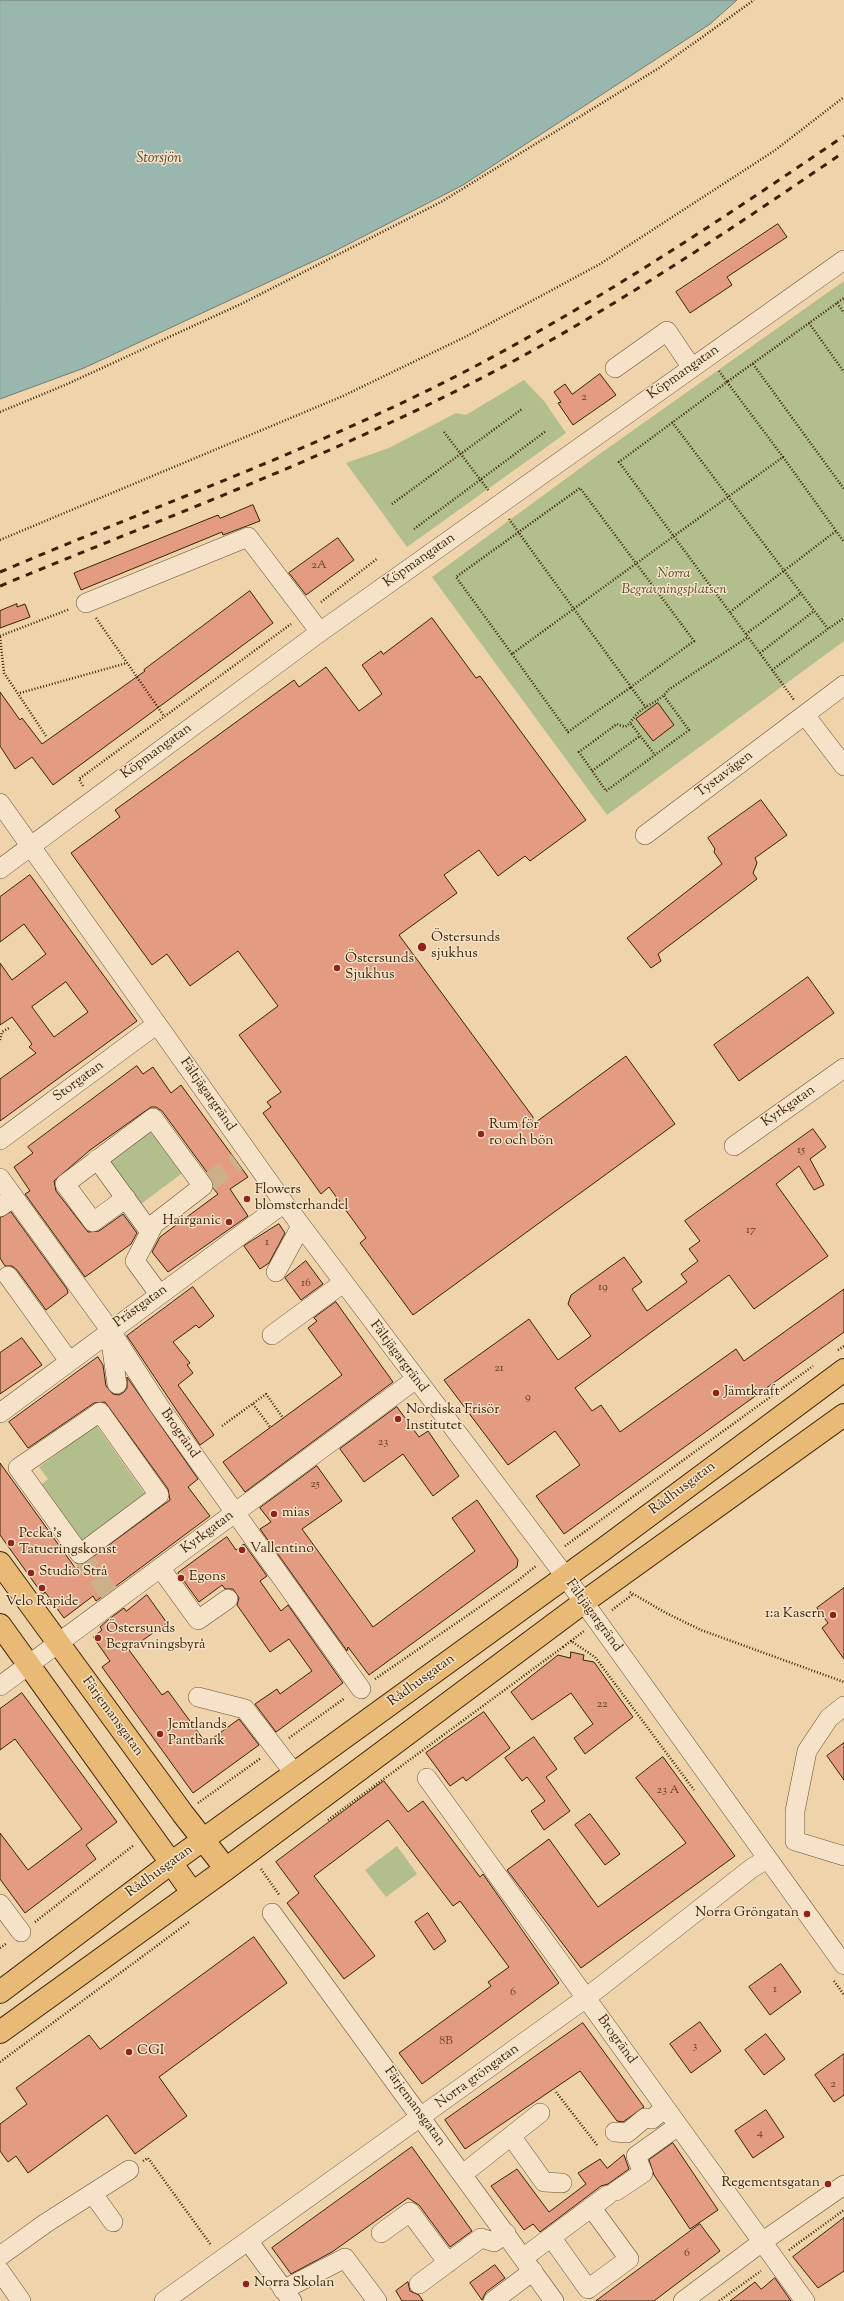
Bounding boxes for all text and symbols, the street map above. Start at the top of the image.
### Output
water label: Storsjön [136,150,182,168]
street label: Köpmangatan [645,342,723,404]
house number: 2 [581,391,587,405]
street label: Köpmangatan [381,530,459,592]
house number: 2A [311,559,327,573]
park label: Norra Begravningsplatsen [621,567,727,600]
street label: Köpmangatan [118,721,196,783]
street label: Tystavägen [693,748,757,802]
place label: Östersunds sjukhus [431,931,500,964]
marker: Östersunds sjukhus [416,941,428,953]
place label: Östersunds Sjukhus [345,952,414,984]
marker: Östersunds Sjukhus [332,963,342,973]
street label: Fältjägargränd [176,1055,238,1135]
street label: Storgatan [50,1058,108,1106]
street label: Kyrkgatan [759,1082,819,1132]
place label: Rum för ro och bön [489,1118,554,1150]
marker: Rum för ro och bön [476,1129,486,1139]
house number: 15 [797,1144,805,1158]
place label: Flowers blomsterhandel [255,1183,349,1216]
marker: Flowers blomsterhandel [242,1194,252,1204]
place label: Hairganic [163,1214,221,1230]
marker: Hairganic [224,1217,234,1227]
house number: 17 [746,1224,756,1238]
house number: 1 [265,1236,269,1250]
house number: 16 [301,1277,311,1291]
house number: 19 [598,1281,608,1295]
street label: Prästgatan [111,1282,171,1332]
street label: Fältjägargränd [366,1318,430,1396]
house number: 21 [494,1362,504,1376]
place label: Jämtkraft [724,1385,779,1401]
marker: Jämtkraft [711,1388,721,1398]
house number: 9 [525,1391,531,1405]
place label: Nordiska Frisör Institutet [406,1403,500,1436]
street label: Brogränd [156,1406,202,1462]
marker: Nordiska Frisör Institutet [393,1414,403,1424]
house number: 23 [378,1436,388,1450]
street label: Rådhusgatan [647,1459,719,1519]
house number: 25 [310,1478,320,1492]
place label: mias [282,1506,310,1522]
street label: Kyrkgatan [178,1508,238,1558]
marker: mias [269,1509,279,1519]
place label: Pecka's Tatueringskonst [19,1527,117,1560]
marker: Pecka's Tatueringskonst [6,1538,16,1548]
place label: Vallentino [250,1542,314,1558]
marker: Vallentino [237,1545,247,1555]
place label: Studio Strå [39,1565,107,1581]
marker: Studio Strå [26,1568,36,1578]
place label: Egons [189,1570,226,1586]
marker: Egons [176,1573,186,1583]
street label: Fältjägargränd [561,1576,625,1656]
marker: Velo Rapide [37,1583,47,1593]
place label: Velo Rapide [5,1595,79,1611]
place label: 1:a Kasern [765,1607,825,1623]
marker: 1:a Kasern [828,1610,838,1620]
place label: Östersunds Begravningsbyrå [106,1622,206,1654]
marker: Östersunds Begravningsbyrå [93,1633,103,1643]
street label: Rådhusgatan [385,1651,459,1711]
street label: Färjemansgatan [78,1674,146,1760]
house number: 22 [596,1698,608,1712]
place label: Jemtlands Pantbank [168,1718,227,1750]
marker: Jemtlands Pantbank [155,1729,165,1739]
house number: 23 A [657,1784,679,1798]
street label: Rådhusgatan [123,1842,197,1902]
place label: Norra Gröngatan [695,1906,799,1922]
marker: Norra Gröngatan [802,1909,812,1919]
house number: 1 [773,1983,777,1997]
house number: 6 [510,1986,516,2000]
street label: Brogränd [593,2012,639,2068]
house number: 8B [439,2035,453,2049]
house number: 3 [693,2040,697,2054]
street label: Norra gröngatan [433,2041,523,2113]
place label: CGI [137,2044,164,2060]
marker: CGI [124,2047,134,2057]
street label: Färjemansgatan [380,2064,448,2150]
house number: 2 [830,2078,836,2092]
house number: 4 [757,2127,763,2141]
place label: Regementsgatan [721,2176,820,2192]
marker: Regementsgatan [823,2179,833,2189]
house number: 6 [684,2247,690,2261]
place label: Norra Skolan [254,2276,335,2292]
marker: Norra Skolan [241,2279,251,2289]

